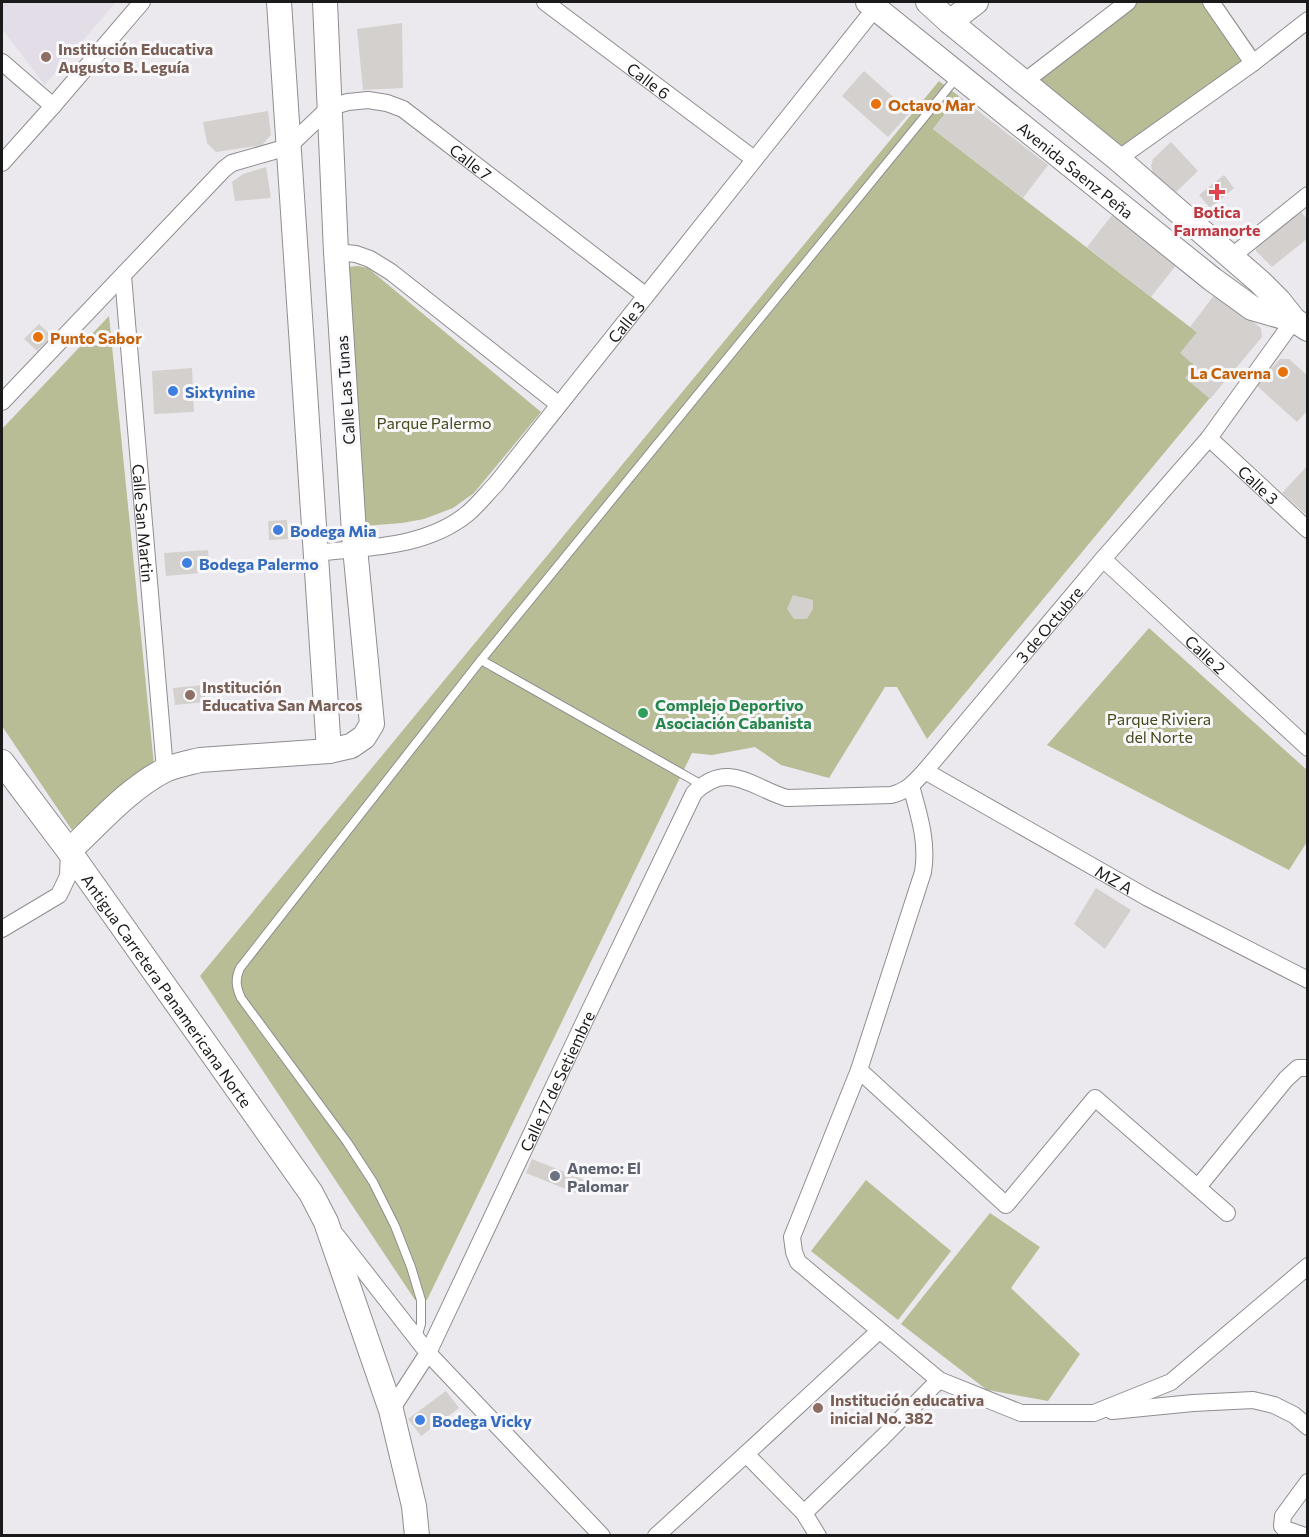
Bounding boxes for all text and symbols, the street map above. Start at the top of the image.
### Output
place label: Institución Educativa Augusto B. Leguía [58,39,213,76]
marker: Institución Educativa Augusto B. Leguía [39,50,53,64]
street label: Calle 6 [624,58,674,102]
place label: Octavo Mar [888,95,975,114]
marker: Octavo Mar [869,97,883,111]
street label: Avenida Saenz Peña [1014,117,1138,222]
street label: Calle 7 [446,139,496,183]
marker: Botica Farmanorte [1210,185,1224,199]
place label: Botica Farmanorte [1174,202,1260,239]
street label: Calle 3 [603,297,648,346]
place label: Punto Sabor [50,328,142,347]
marker: Punto Sabor [31,330,45,344]
street label: Calle Las Tunas [332,335,358,445]
place label: La Caverna [1190,363,1271,382]
marker: La Caverna [1276,365,1290,379]
place label: Sixtynine [185,382,255,401]
marker: Sixtynine [166,384,180,398]
park label: Parque Palermo [376,413,492,432]
street label: Calle 3 [1235,461,1283,508]
street label: Calle San Martin [130,463,159,583]
place label: Bodega Mia [290,521,376,540]
marker: Bodega Mia [271,523,285,537]
place label: Bodega Palermo [199,554,319,573]
marker: Bodega Palermo [180,556,194,570]
street label: 3 de Octubre [1011,582,1086,666]
street label: Calle 2 [1182,631,1230,677]
place label: Institución Educativa San Marcos [202,677,362,714]
marker: Institución Educativa San Marcos [183,688,197,702]
place label: Complejo Deportivo Asociación Cabanista [655,695,812,732]
marker: Complejo Deportivo Asociación Cabanista [636,706,650,720]
park label: Parque Riviera del Norte [1107,709,1211,746]
street label: MZ A [1092,861,1137,897]
street label: Antigua Carretera Panamericana Norte [78,870,257,1111]
street label: Calle 17 de Setiembre [515,1007,598,1154]
place label: Anemo: El Palomar [567,1158,641,1195]
marker: Anemo: El Palomar [548,1169,562,1183]
place label: Institución educativa inicial No. 382 [830,1390,984,1427]
marker: Institución educativa inicial No. 382 [811,1401,825,1415]
place label: Bodega Vicky [432,1411,532,1430]
marker: Bodega Vicky [413,1413,427,1427]

